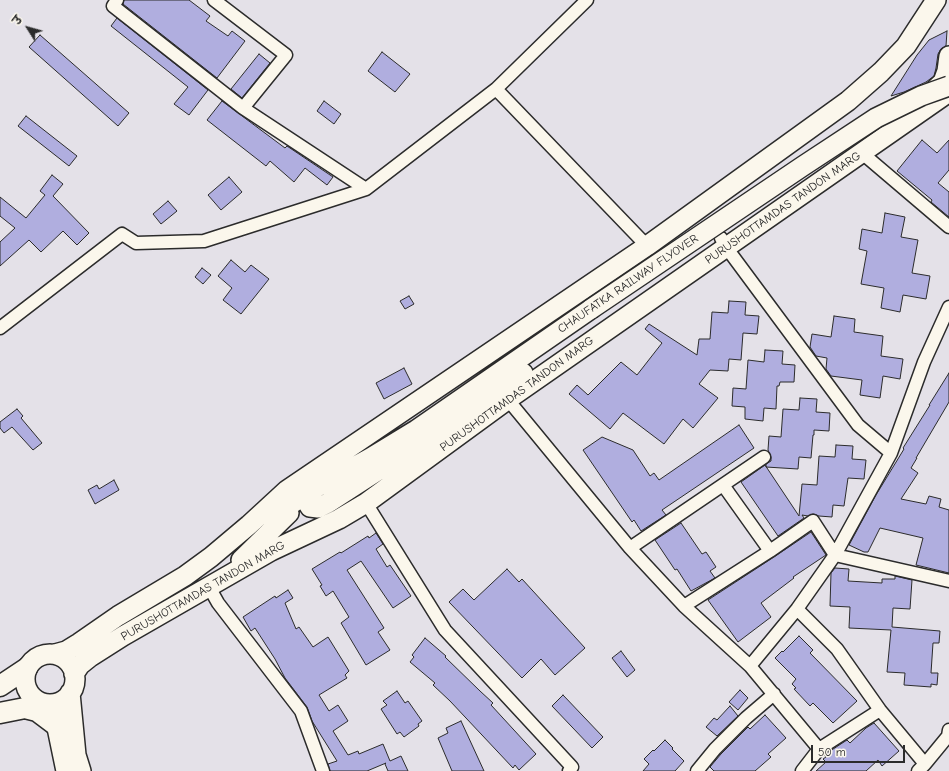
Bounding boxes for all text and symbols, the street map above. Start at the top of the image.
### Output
north arrow [8,8,48,48]
text: उ [11,14,25,27]
street label: PURUSHOTTAMDAS TANDON MARG [702,149,864,267]
street label: CHAUFATKA RAILWAY FLYOVER [555,232,701,336]
street label: PURUSHOTTAMDAS TANDON MARG [437,333,597,455]
street label: PURUSHOTTAMDAS TANDON MARG [119,538,287,644]
scale bar [813,737,907,763]
text: 50 m [818,745,846,759]

